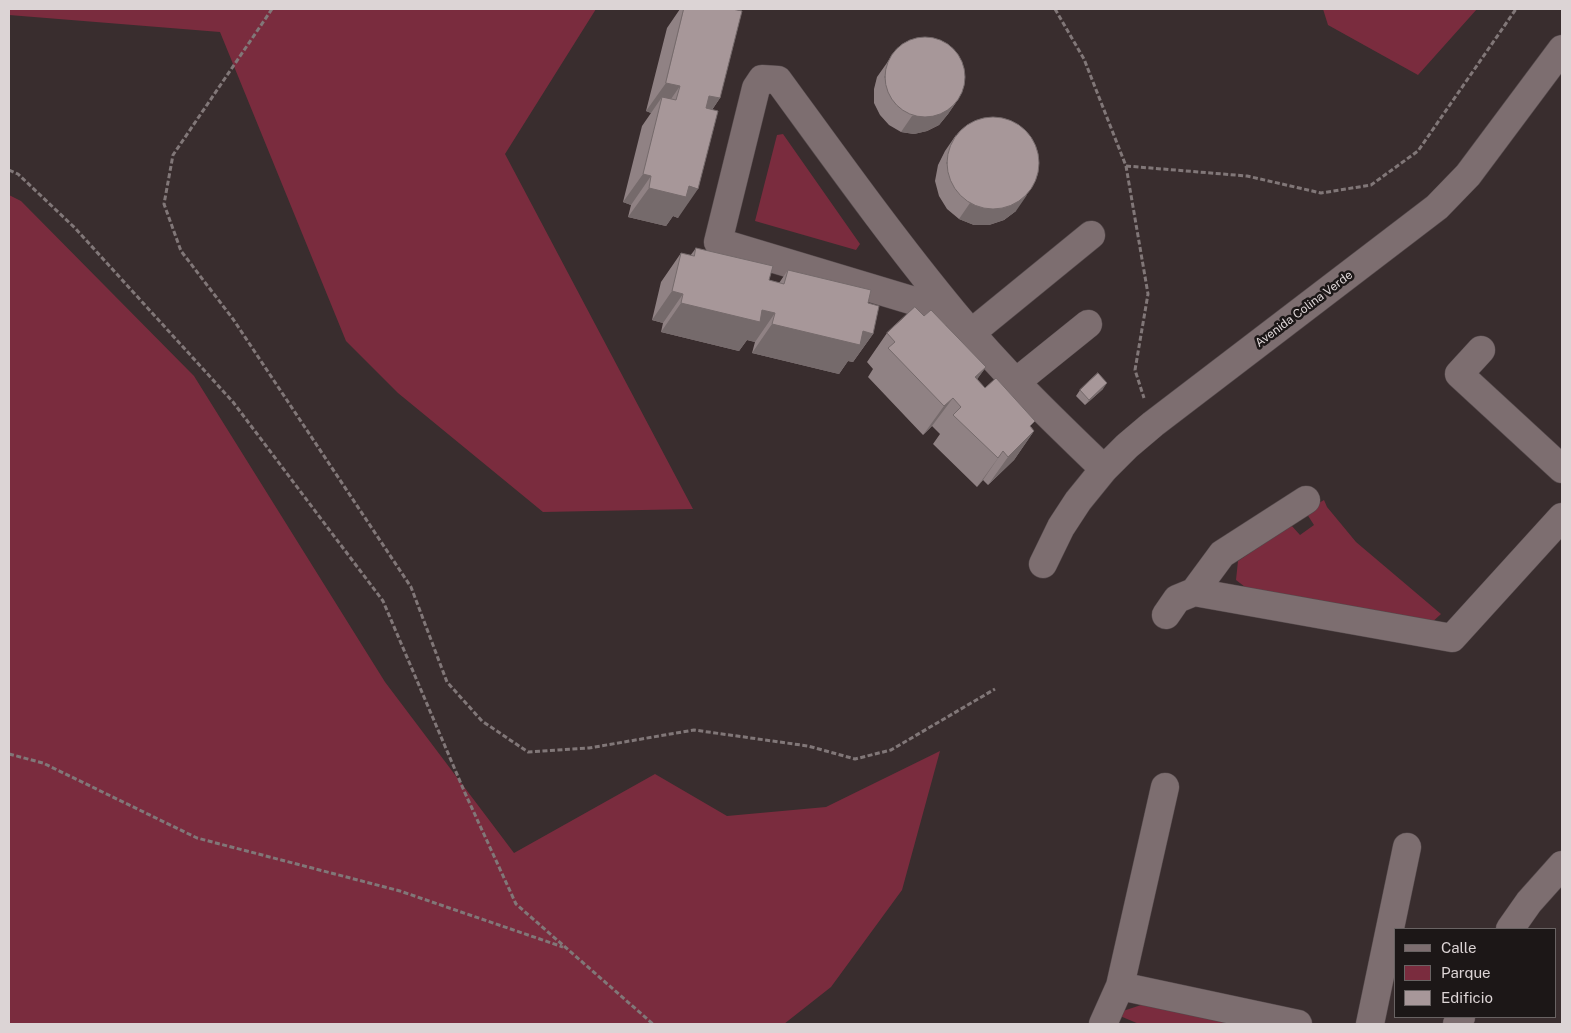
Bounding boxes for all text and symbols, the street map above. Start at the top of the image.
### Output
street label: Avenida Colina Verde [1253,268,1355,350]
legend [1394,928,1556,1018]
text: Calle [1441,939,1477,956]
text: Parque [1441,964,1491,981]
text: Edificio [1441,989,1493,1006]

